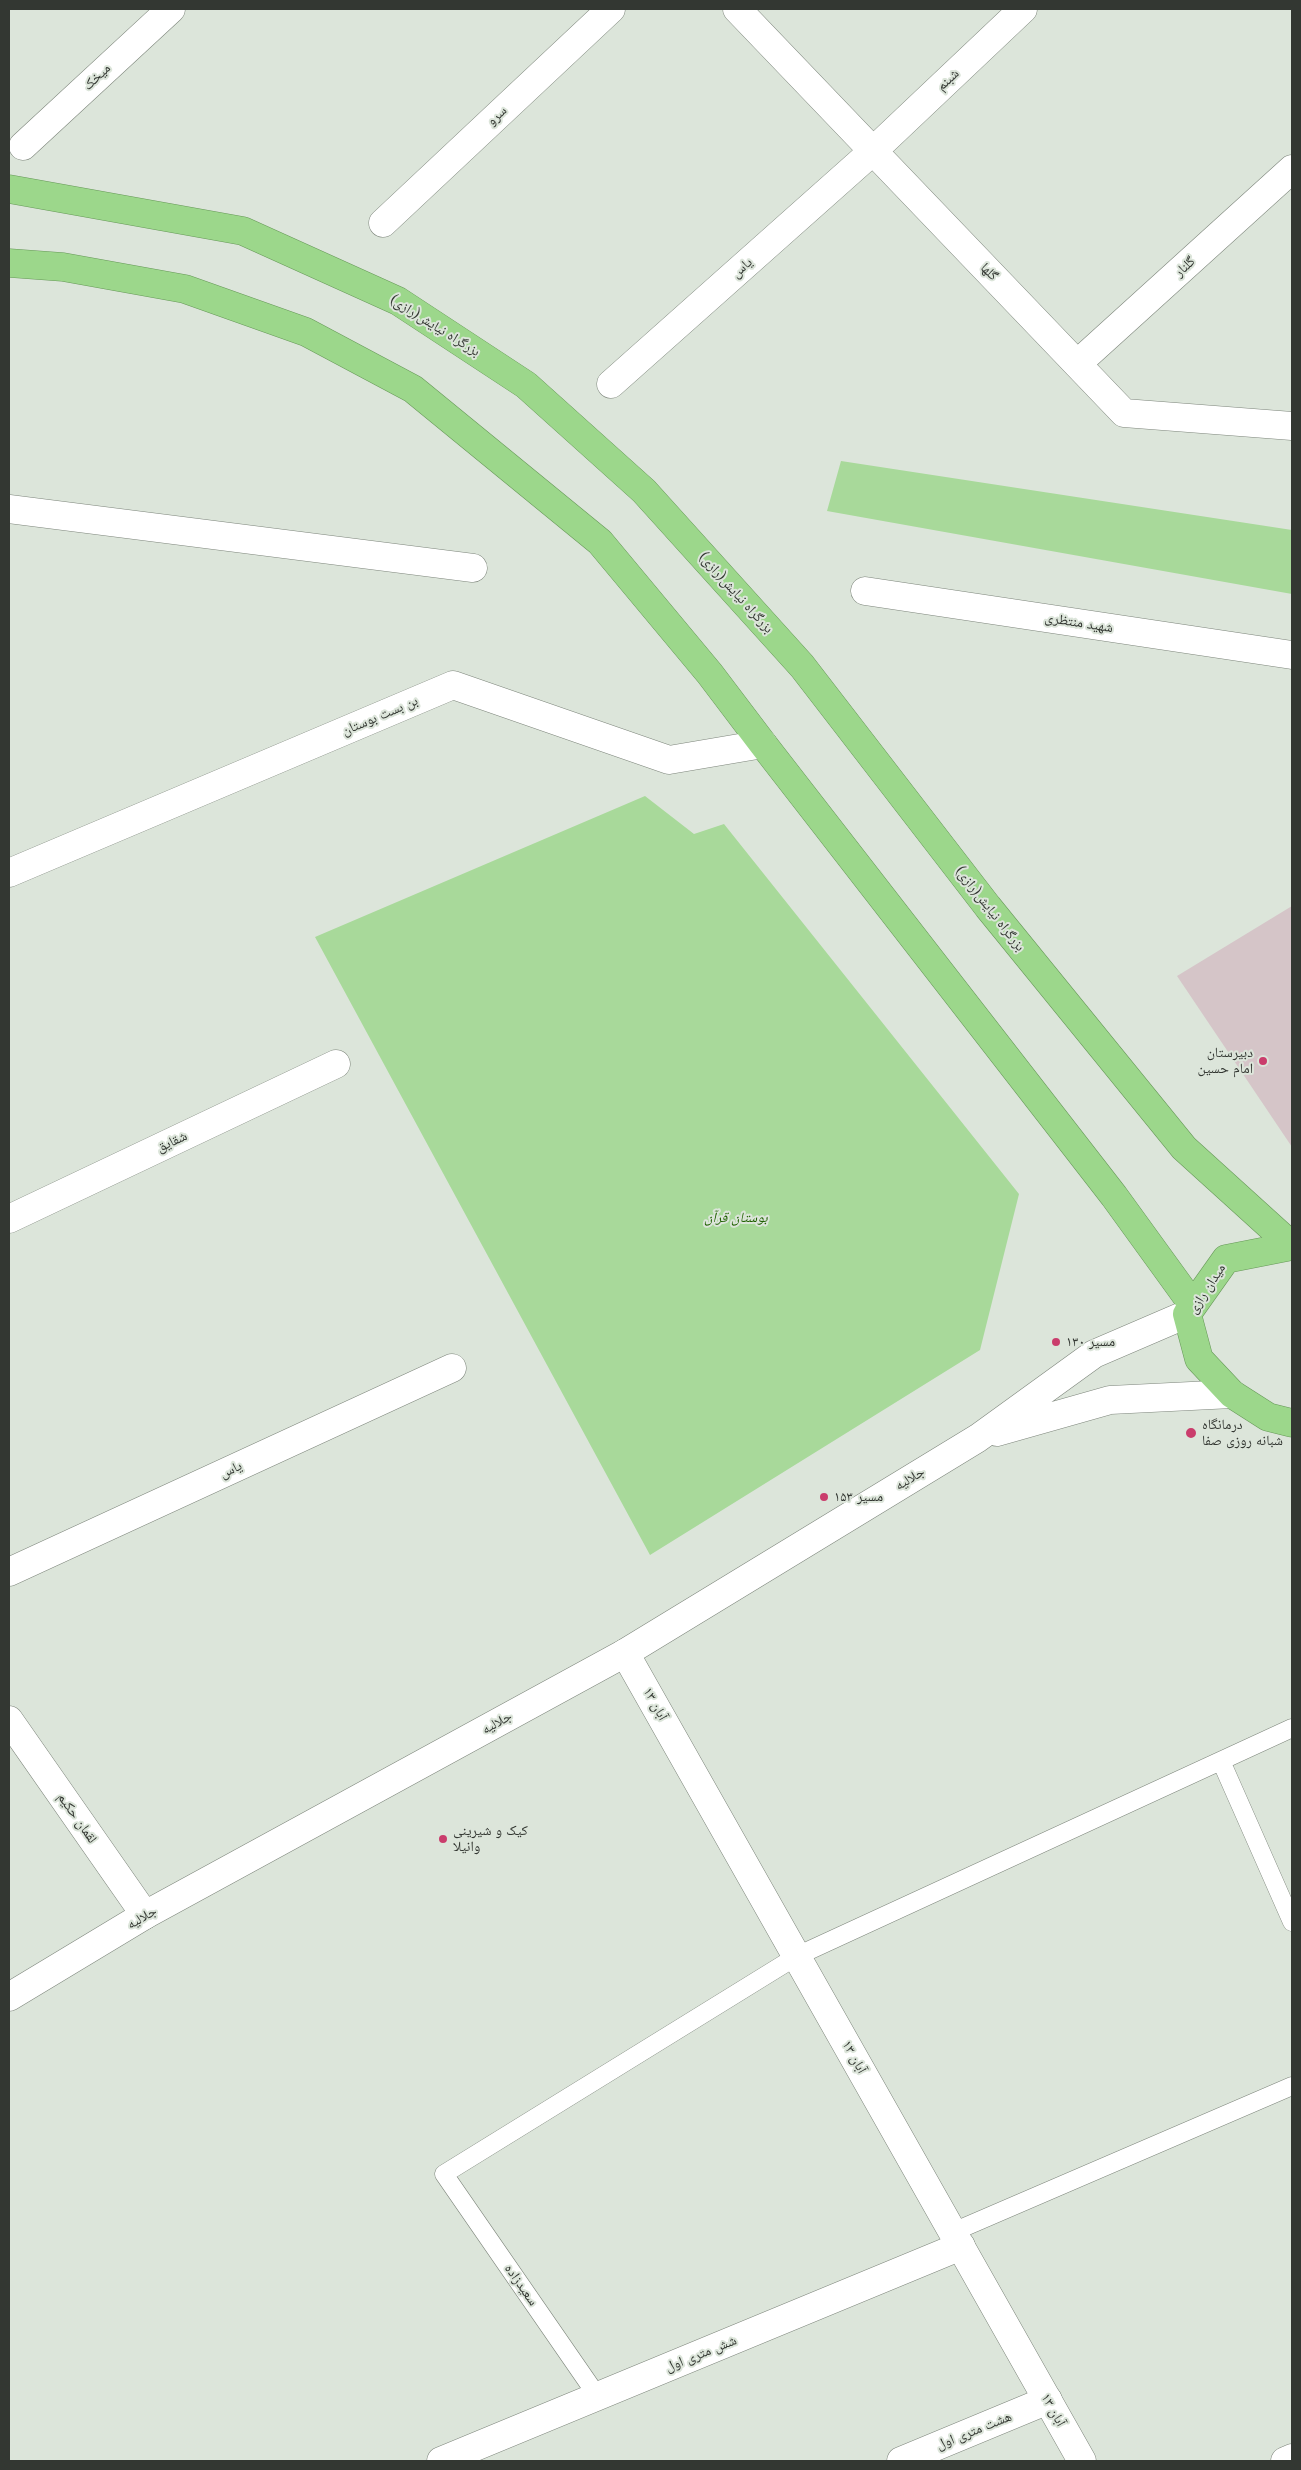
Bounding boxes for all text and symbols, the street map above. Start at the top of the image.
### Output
street label: میخک [80,60,114,94]
street label: شبنم [933,65,963,95]
street label: سرو [483,103,511,129]
street label: گلنار [1171,253,1199,281]
street label: یاس [728,254,756,282]
street label: گلها [977,260,1001,284]
street label: بزرگراه نیایش(رازی) [387,292,483,360]
street label: بزرگراه نیایش(رازی) [695,549,777,637]
street label: شهید منتظری [1044,609,1114,637]
street label: بن بست بوستان [339,692,421,740]
street label: بزرگراه نیایش(رازی) [952,863,1028,955]
place label: دبیرستان امام حسین [1197,1045,1253,1078]
marker: دبیرستان امام حسین [1257,1055,1269,1067]
street label: شقایق [154,1128,190,1156]
park label: بوستان قرآن [704,1210,768,1226]
street label: میدان رازی [1185,1261,1229,1317]
place label: مسیر ۱۳۰ [1066,1334,1115,1350]
marker: مسیر ۱۳۰ [1050,1336,1062,1348]
place label: درمانگاه شبانه روزی صفا [1202,1417,1283,1450]
marker: درمانگاه شبانه روزی صفا [1184,1426,1198,1440]
street label: یاس [217,1458,245,1482]
street label: جلالیه [892,1464,928,1494]
place label: مسیر ۱۵۳ [834,1489,883,1505]
marker: مسیر ۱۵۳ [818,1491,830,1503]
street label: ۱۳ آبان [639,1684,671,1724]
street label: جلالیه [479,1708,515,1738]
street label: لقمان حکیم [54,1790,100,1846]
place label: کیک و شیرینی وانیلا [453,1823,528,1855]
marker: کیک و شیرینی وانیلا [437,1833,449,1845]
street label: جلالیه [124,1903,160,1933]
street label: ۱۳ آبان [838,2037,870,2077]
street label: سعیدزاده [501,2261,541,2309]
street label: شش متری اول [663,2332,739,2376]
street label: ۱۳ آبان [1037,2390,1069,2430]
street label: هشت متری اول [934,2408,1014,2454]

